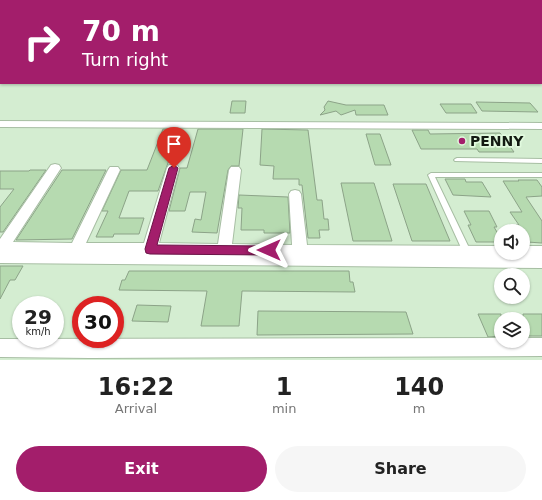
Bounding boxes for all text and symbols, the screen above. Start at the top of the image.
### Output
text: 70 m [82,15,160,48]
icon: right [16,16,68,68]
text: Turn right [82,49,168,70]
pin [157,127,191,168]
icon: arrive [163,133,185,155]
place label: PENNY [470,133,524,149]
marker: PENNY [457,136,467,146]
map controls [494,224,530,348]
button: sound [494,224,530,260]
position arrow [248,229,290,271]
button: search [494,268,530,304]
speed limit sign: 30 [72,296,124,348]
text: 29 [24,305,52,329]
button: layers [494,312,530,348]
text: km/h [25,326,51,337]
text: 16:22 [98,373,174,401]
text: 1 [276,373,292,401]
text: 140 [394,373,444,401]
text: Arrival [115,401,157,416]
text: min [272,401,296,416]
text: m [413,401,426,416]
button: Exit [16,446,267,492]
button: Share [275,446,526,492]

